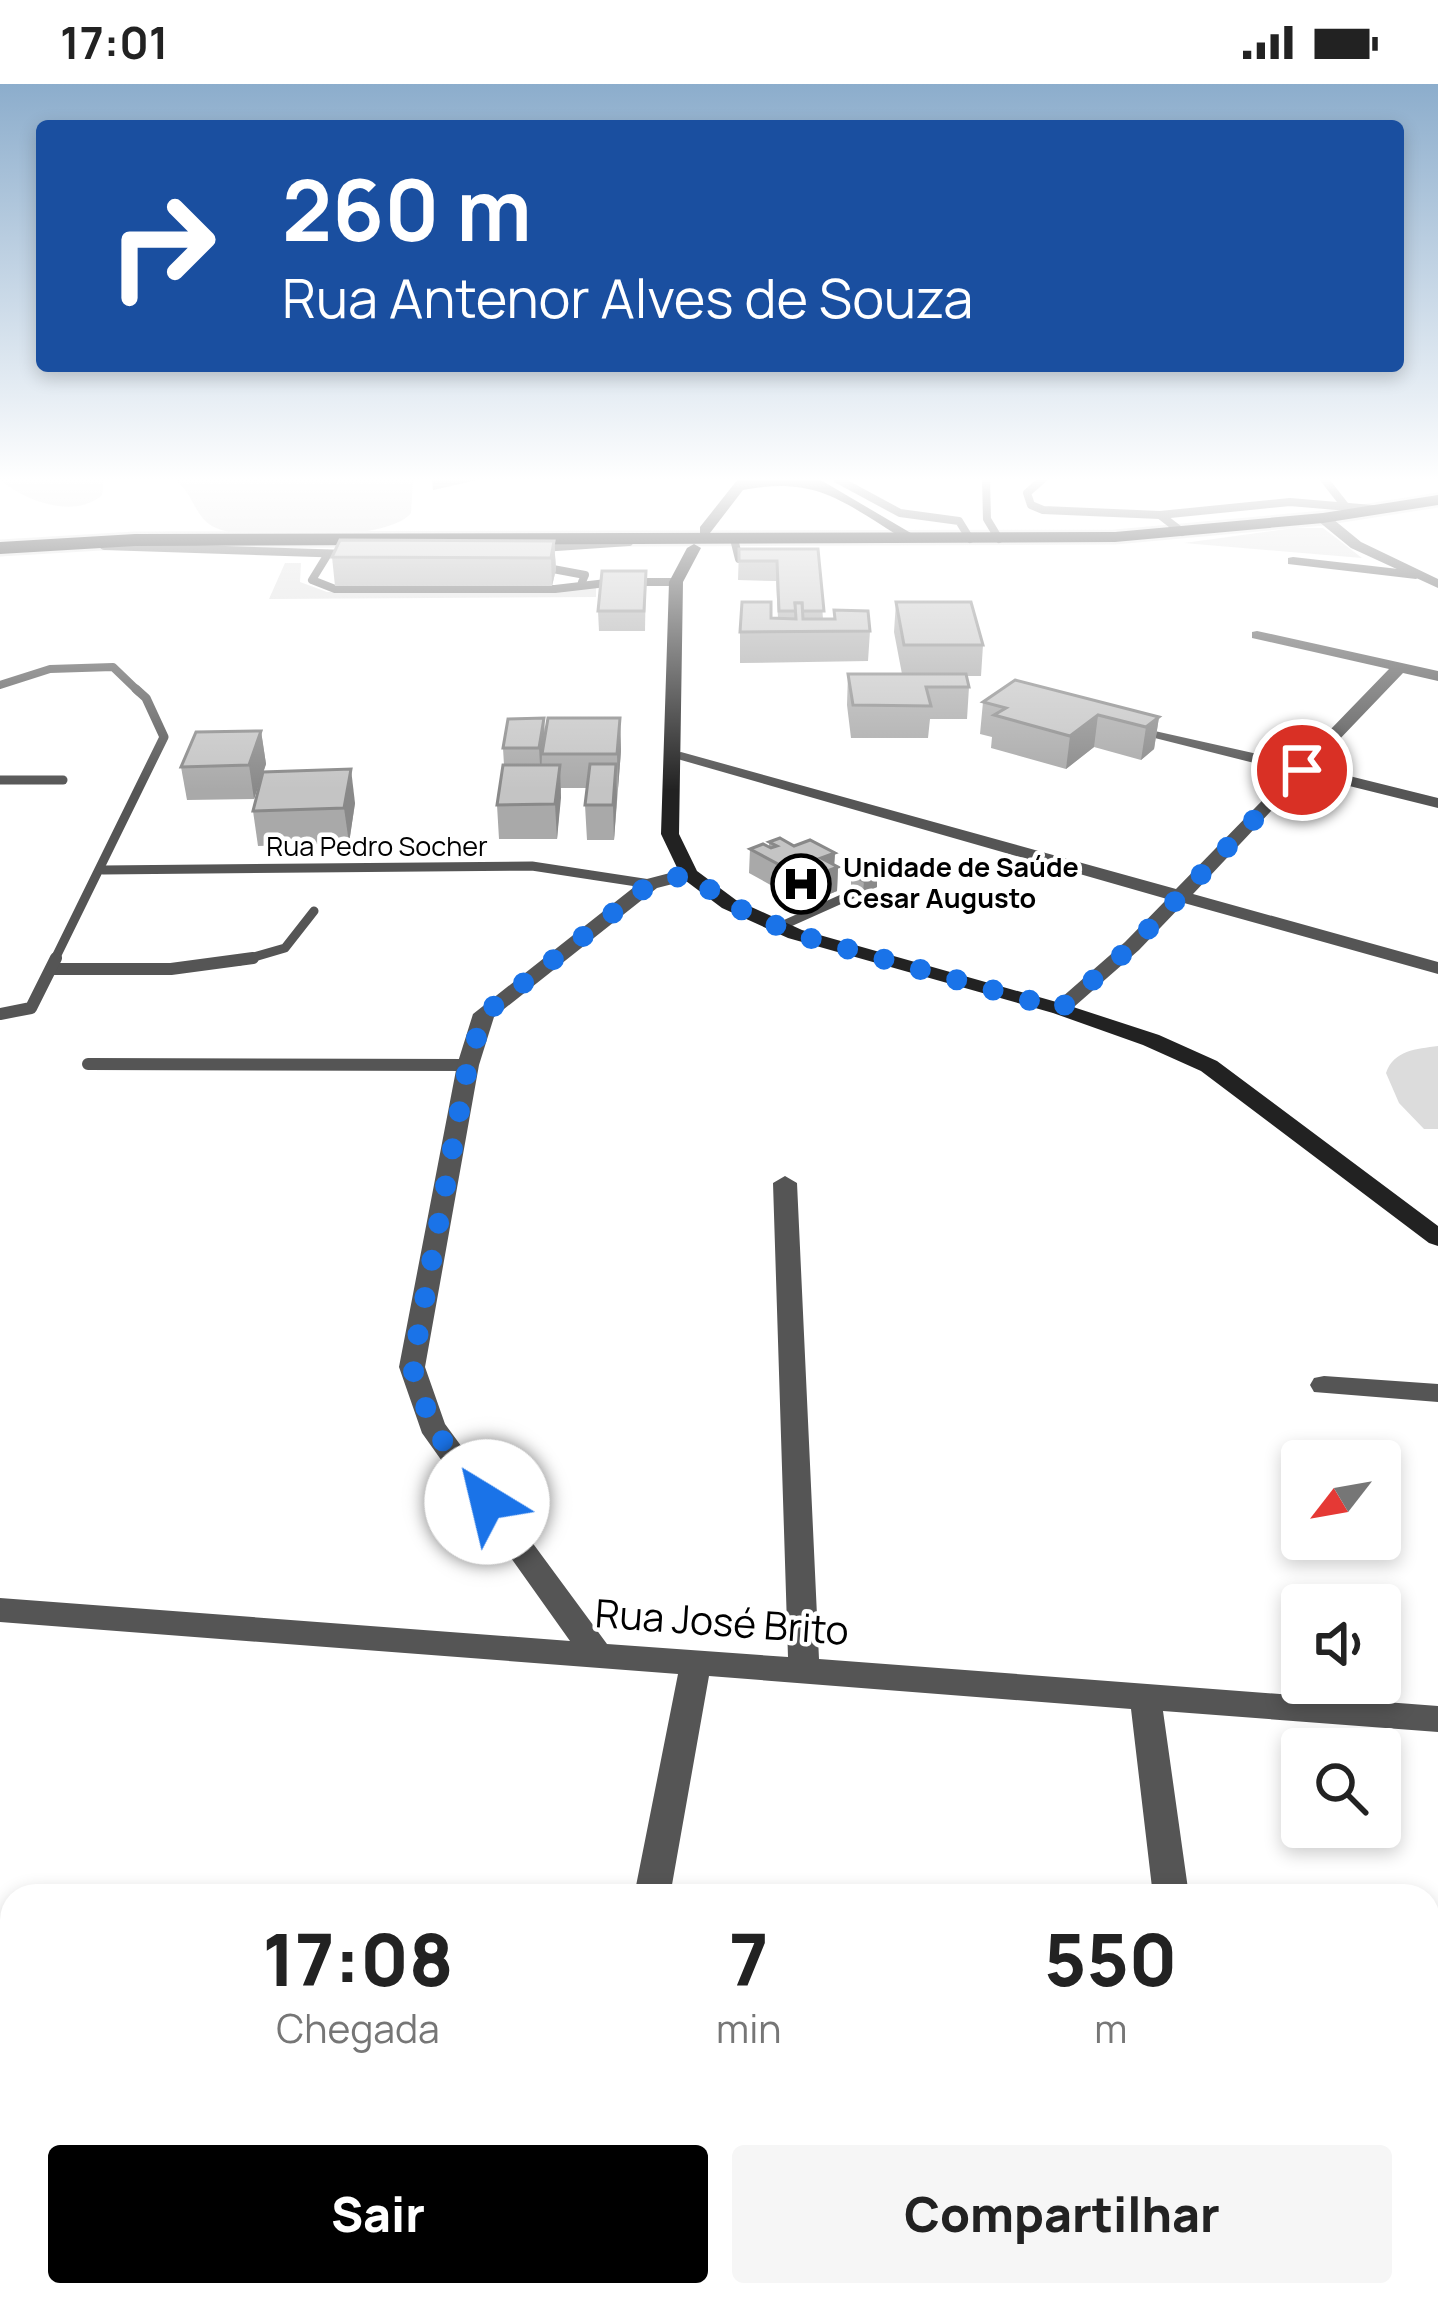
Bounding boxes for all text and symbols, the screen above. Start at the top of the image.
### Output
text: 17:01 [60,11,168,73]
text: 260 m [282,151,532,266]
icon: right [84,168,240,324]
text: Rua Antenor Alves de Souza [282,260,973,334]
pin [1251,719,1353,821]
icon: arrive [1269,737,1335,803]
street label: Rua Pedro Socher [266,827,488,864]
place label: Unidade de Saúde Cesar Augusto [843,848,1079,916]
hospital icon: Unidade de Saúde Cesar Augusto [770,853,832,915]
position arrow [424,1439,550,1565]
north arrow [1281,1440,1401,1560]
map controls [1281,1440,1401,1848]
button: sound [1281,1584,1401,1704]
street label: Rua José Brito [593,1585,851,1657]
button: search [1281,1728,1401,1848]
text: 17:08 [263,1909,454,2008]
text: 7 [729,1909,768,2008]
text: 550 [1044,1909,1177,2008]
text: Chegada [276,2001,440,2055]
text: min [716,2001,781,2055]
text: m [1094,2001,1127,2055]
button: Sair [48,2145,708,2283]
button: Compartilhar [732,2145,1392,2283]

